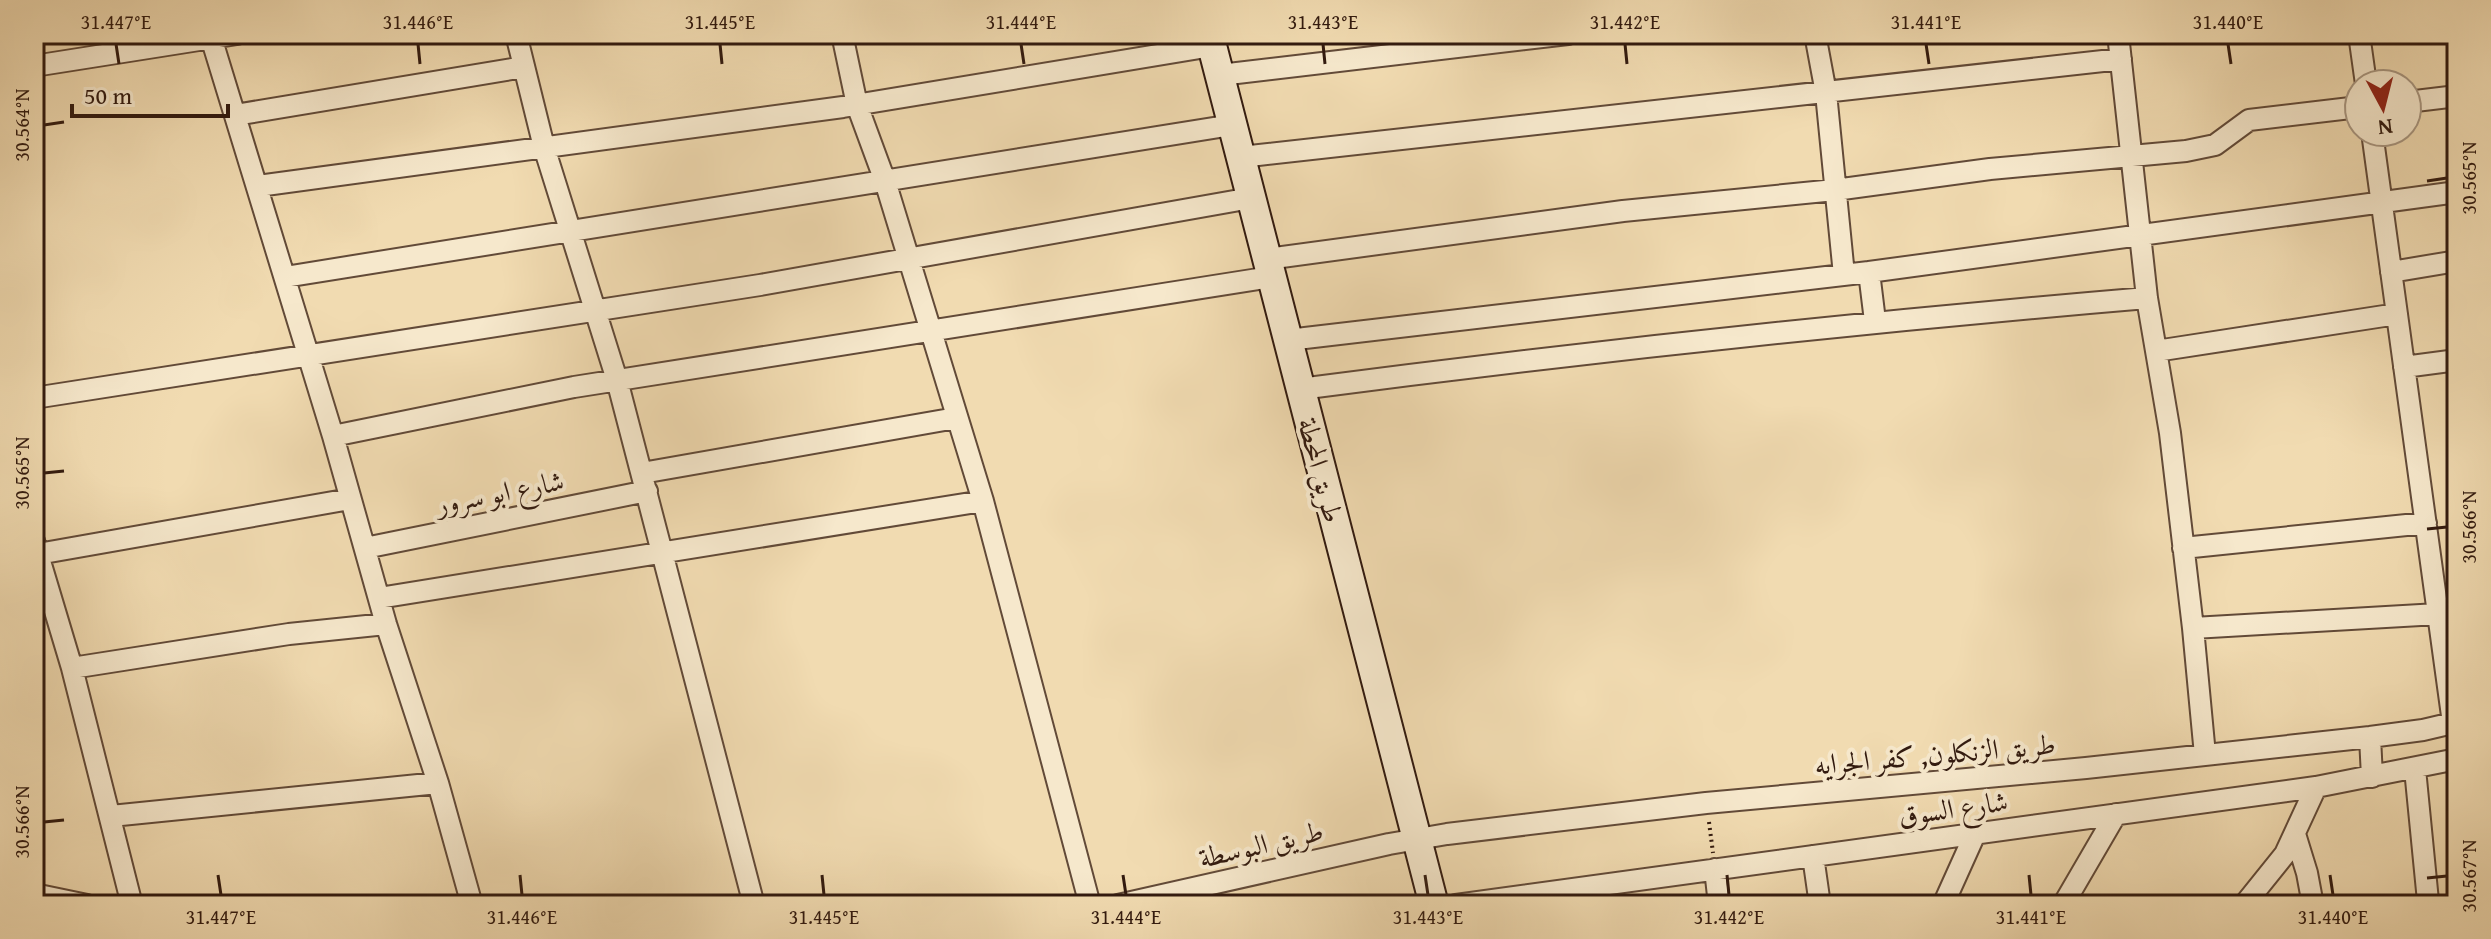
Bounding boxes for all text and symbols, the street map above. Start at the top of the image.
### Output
text: 31.447°E [81,7,151,36]
text: 31.446°E [383,7,453,36]
text: 31.445°E [685,7,755,36]
text: 31.444°E [986,7,1056,36]
text: 31.443°E [1288,7,1358,36]
text: 31.442°E [1590,7,1660,36]
text: 31.441°E [1891,7,1961,36]
text: 31.440°E [2193,7,2263,36]
scale bar [72,68,228,118]
north arrow [2343,68,2423,148]
text: 50 m [84,78,132,113]
text: 30.564°N [7,88,36,162]
text: N [2376,111,2395,145]
text: 30.565°N [2454,141,2483,215]
street label: طريق المحطة [1288,413,1355,527]
text: 30.565°N [7,436,36,510]
street label: شارع ابو سرور [429,459,568,528]
text: 30.566°N [2454,490,2483,564]
street label: طريق الزنكلون, كفر الجرايه [1813,723,2057,784]
street label: شارع السوق [1895,780,2011,839]
text: 30.566°N [7,785,36,859]
street label: طريق البوسطة [1195,809,1327,878]
text: 30.567°N [2454,839,2483,913]
text: 31.447°E [186,902,256,931]
text: 31.446°E [487,902,557,931]
text: 31.445°E [789,902,859,931]
text: 31.444°E [1091,902,1161,931]
text: 31.443°E [1393,902,1463,931]
text: 31.442°E [1694,902,1764,931]
text: 31.441°E [1996,902,2066,931]
text: 31.440°E [2298,902,2368,931]

